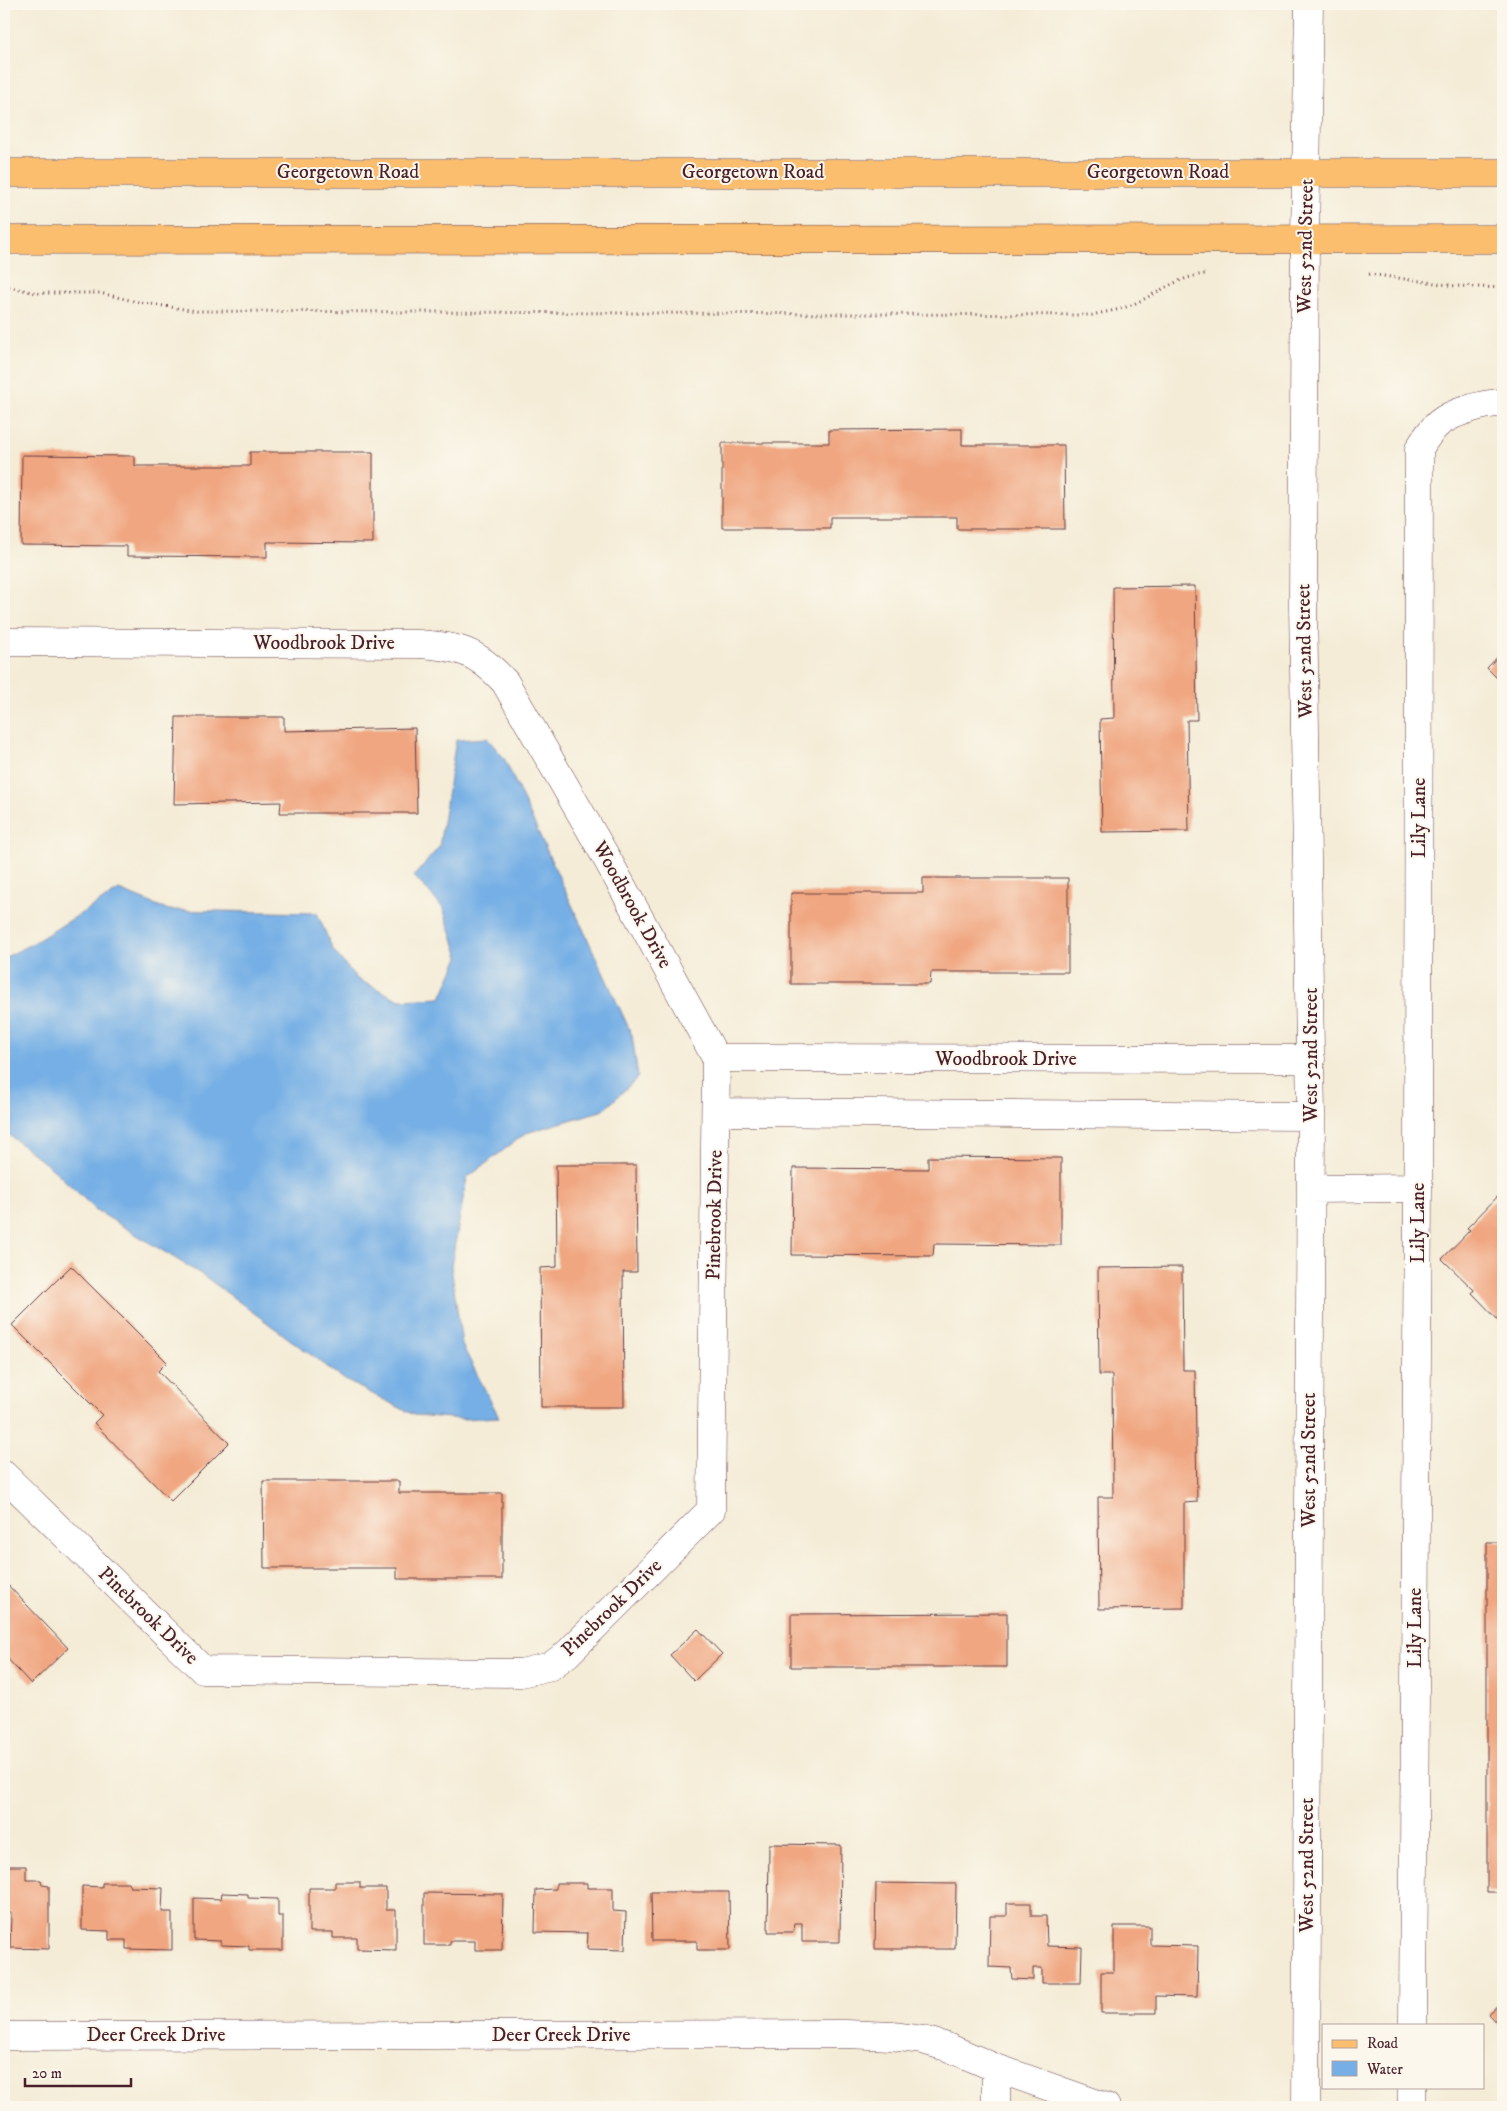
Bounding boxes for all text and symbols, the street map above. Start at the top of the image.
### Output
street label: Georgetown Road [277,160,419,185]
street label: Georgetown Road [682,160,824,185]
street label: Georgetown Road [1087,160,1229,185]
street label: West 52nd Street [1292,178,1320,315]
street label: West 52nd Street [1291,583,1319,720]
street label: Woodbrook Drive [252,631,395,656]
street label: Lily Lane [1407,778,1432,858]
street label: Woodbrook Drive [586,836,677,973]
street label: West 52nd Street [1299,988,1324,1123]
street label: Woodbrook Drive [934,1047,1077,1072]
street label: Pinebrook Drive [701,1150,729,1280]
street label: Lily Lane [1406,1183,1431,1263]
street label: West 52nd Street [1297,1393,1322,1528]
street label: Pinebrook Drive [556,1554,668,1662]
street label: Pinebrook Drive [92,1562,204,1670]
street label: Lily Lane [1403,1588,1428,1668]
street label: West 52nd Street [1295,1798,1320,1933]
street label: Deer Creek Drive [86,2023,226,2048]
street label: Deer Creek Drive [491,2023,631,2048]
legend [1322,2024,1484,2088]
text: Road [1367,2034,1399,2053]
scale bar [25,2056,131,2088]
text: Water [1366,2060,1403,2079]
text: 20 m [32,2064,62,2083]

